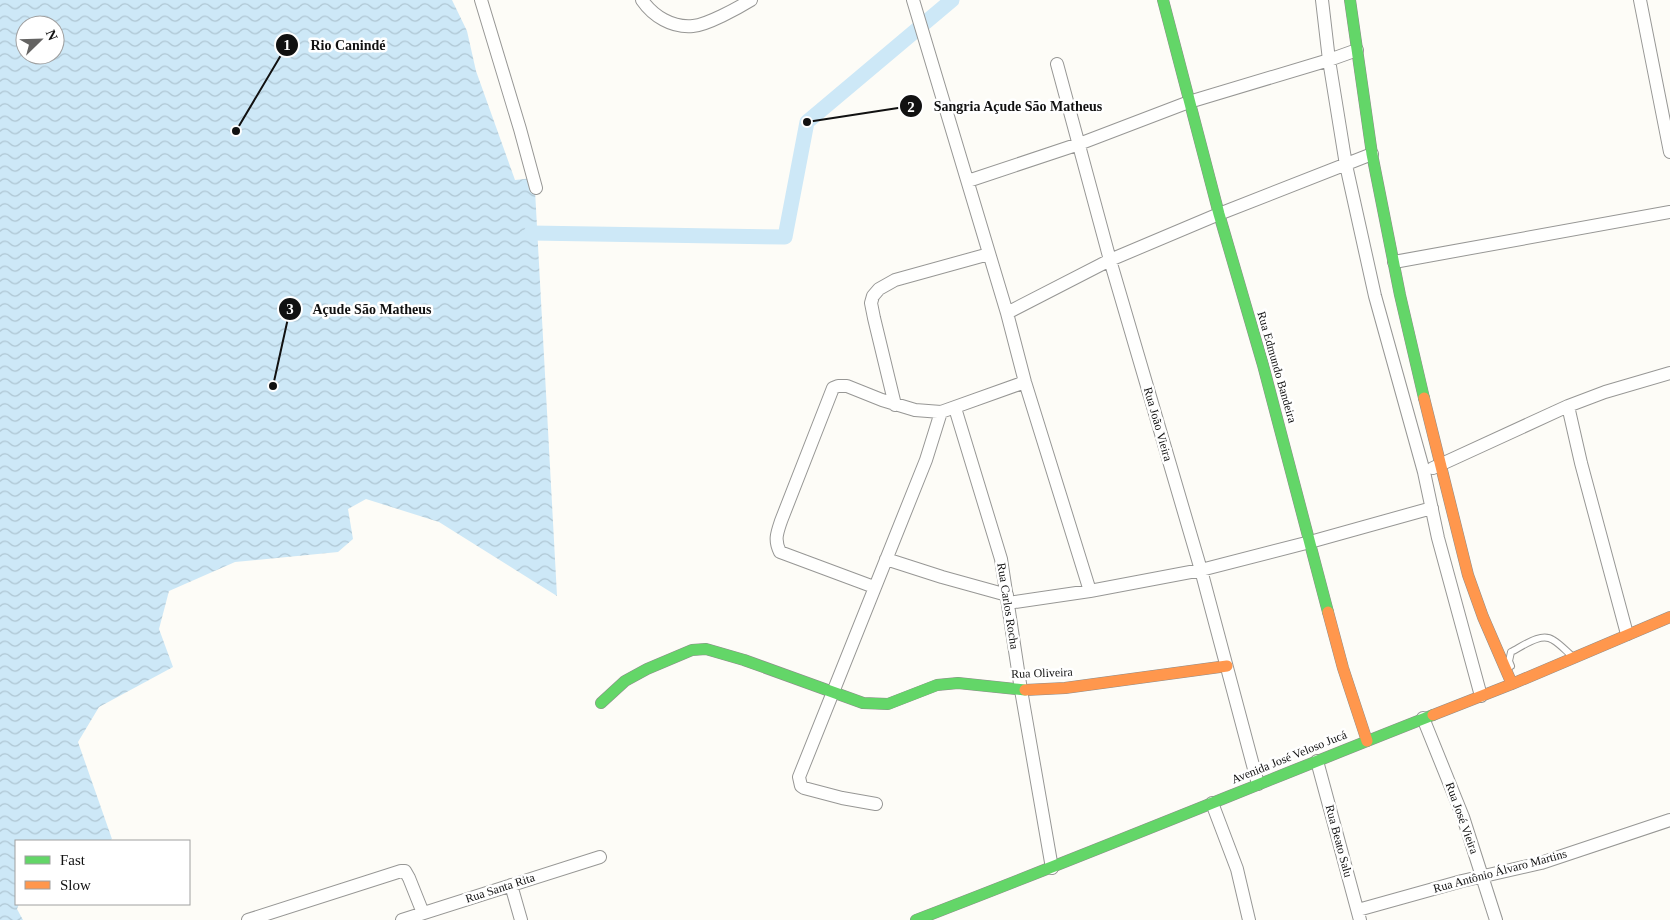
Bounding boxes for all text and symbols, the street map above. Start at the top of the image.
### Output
north arrow [15,15,65,65]
text: N [43,28,60,43]
callout: Rio Canindé [275,30,395,59]
text: 1 [283,37,291,53]
text: Rio Canindé [310,38,386,53]
callout: Sangria Açude São Matheus [898,92,1112,121]
text: 2 [907,99,915,115]
text: Sangria Açude São Matheus [934,99,1103,114]
callout: Açude São Matheus [277,295,441,324]
text: 3 [286,301,294,317]
text: Açude São Matheus [312,302,432,317]
street label: Rua Edmundo Bandeira [1254,310,1300,425]
street label: Rua João Vieira [1141,385,1175,463]
street label: Rua Carlos Rocha [994,562,1022,651]
street label: Rua Oliveira [1011,665,1074,681]
street label: Avenida José Veloso Jucá [1229,727,1349,787]
street label: Rua José Vieira [1443,780,1482,856]
street label: Rua Beato Salu [1323,803,1355,879]
legend [15,840,190,905]
street label: Rua Antônio Álvaro Martins [1432,846,1569,896]
text: Fast [60,852,86,868]
street label: Rua Santa Rita [464,870,537,906]
text: Slow [60,877,91,893]

